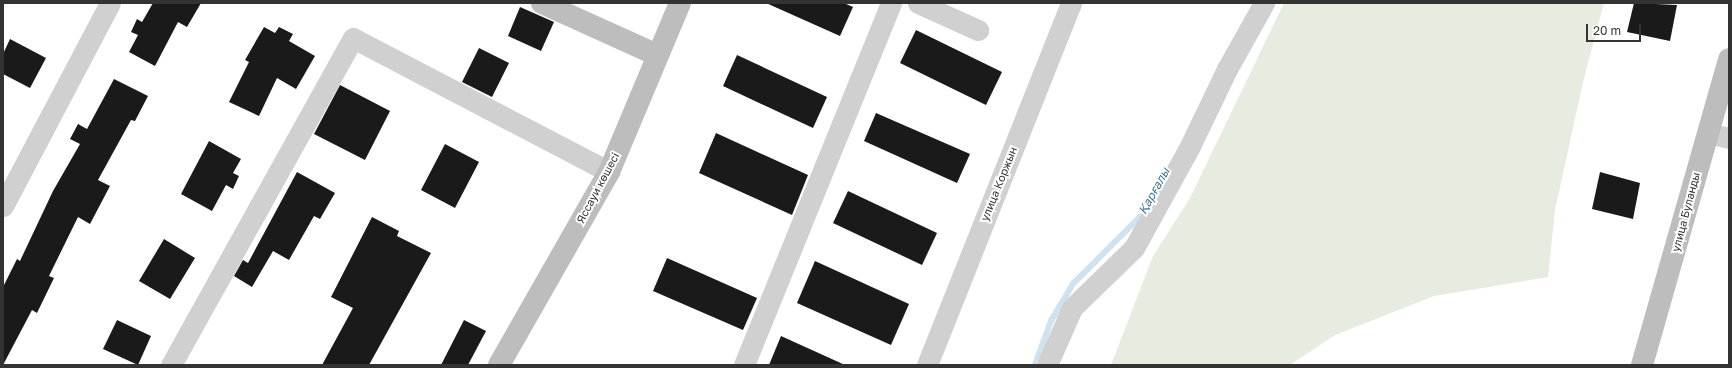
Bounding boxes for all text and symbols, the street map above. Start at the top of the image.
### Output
scale bar [1588,16,1643,42]
text: 20 m [1593,23,1621,38]
street label: улица Коржын [978,145,1020,223]
street label: Яссауи көшесі [574,150,622,226]
water label: Қарғалы [1135,165,1173,217]
street label: улица Буланды [1669,171,1703,253]

